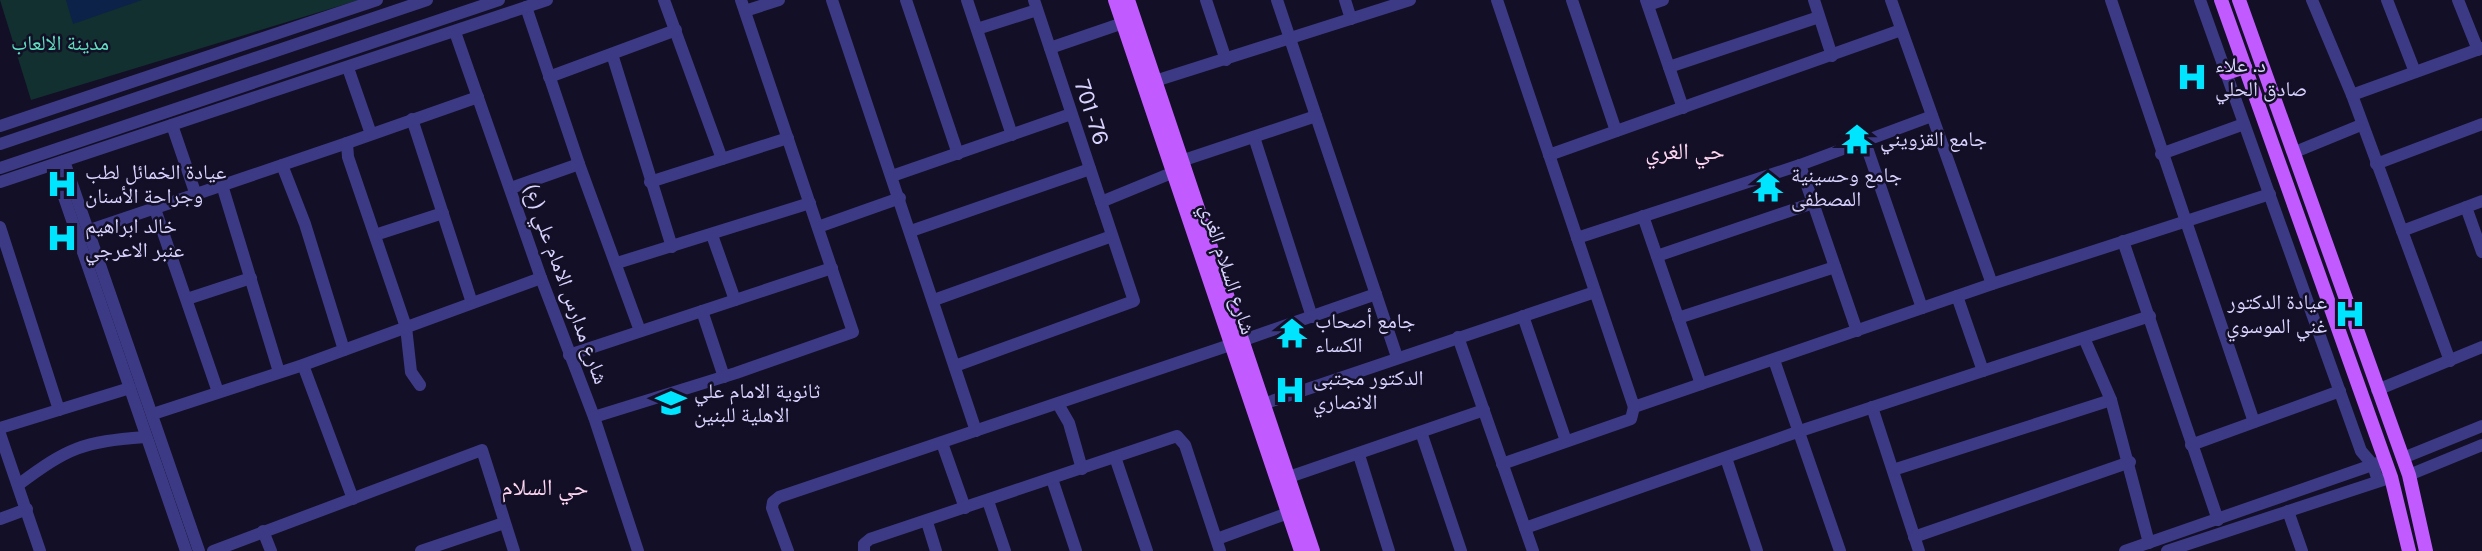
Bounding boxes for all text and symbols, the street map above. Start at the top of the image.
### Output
park label: مدينة الالعاب [11,30,109,55]
place label: د. علاء صادق الحلي [2215,52,2307,105]
hospital icon: د. علاء صادق الحلي [2175,60,2209,94]
street label: 701 -76 [1069,76,1114,148]
temple icon: جامع القزويني [1840,122,1874,156]
place label: جامع القزويني [1880,126,1987,155]
district label: حي الغري [1645,137,1725,170]
place label: عيادة الخمائل لطب وجراحة الأسنان [85,159,227,208]
place label: جامع وحسينية المصطفى [1791,162,1902,212]
hospital icon: عيادة الخمائل لطب وجراحة الأسنان [45,167,79,201]
temple icon: جامع وحسينية المصطفى [1751,170,1785,204]
street label: شارع مدارس الامام علي (ع) [515,180,614,389]
street label: شارع السلام الغري [1191,200,1261,339]
place label: خالد ابراهيم عنبر الاعرجي [85,213,185,266]
hospital icon: خالد ابراهيم عنبر الاعرجي [45,221,79,255]
place label: عيادة الدكتور غني الموسوي [2226,289,2327,342]
hospital icon: عيادة الدكتور غني الموسوي [2333,297,2367,331]
place label: جامع أصحاب الكساء [1315,308,1415,357]
temple icon: جامع أصحاب الكساء [1275,316,1309,350]
place label: الدكتور مجتبى الانصاري [1313,365,1423,418]
hospital icon: الدكتور مجتبى الانصاري [1273,373,1307,407]
place label: ثانوية الامام علي الاهلية للبنين [694,378,820,428]
school or university icon: ثانوية الامام علي الاهلية للبنين [654,386,688,420]
district label: حي السلام [502,473,588,506]

